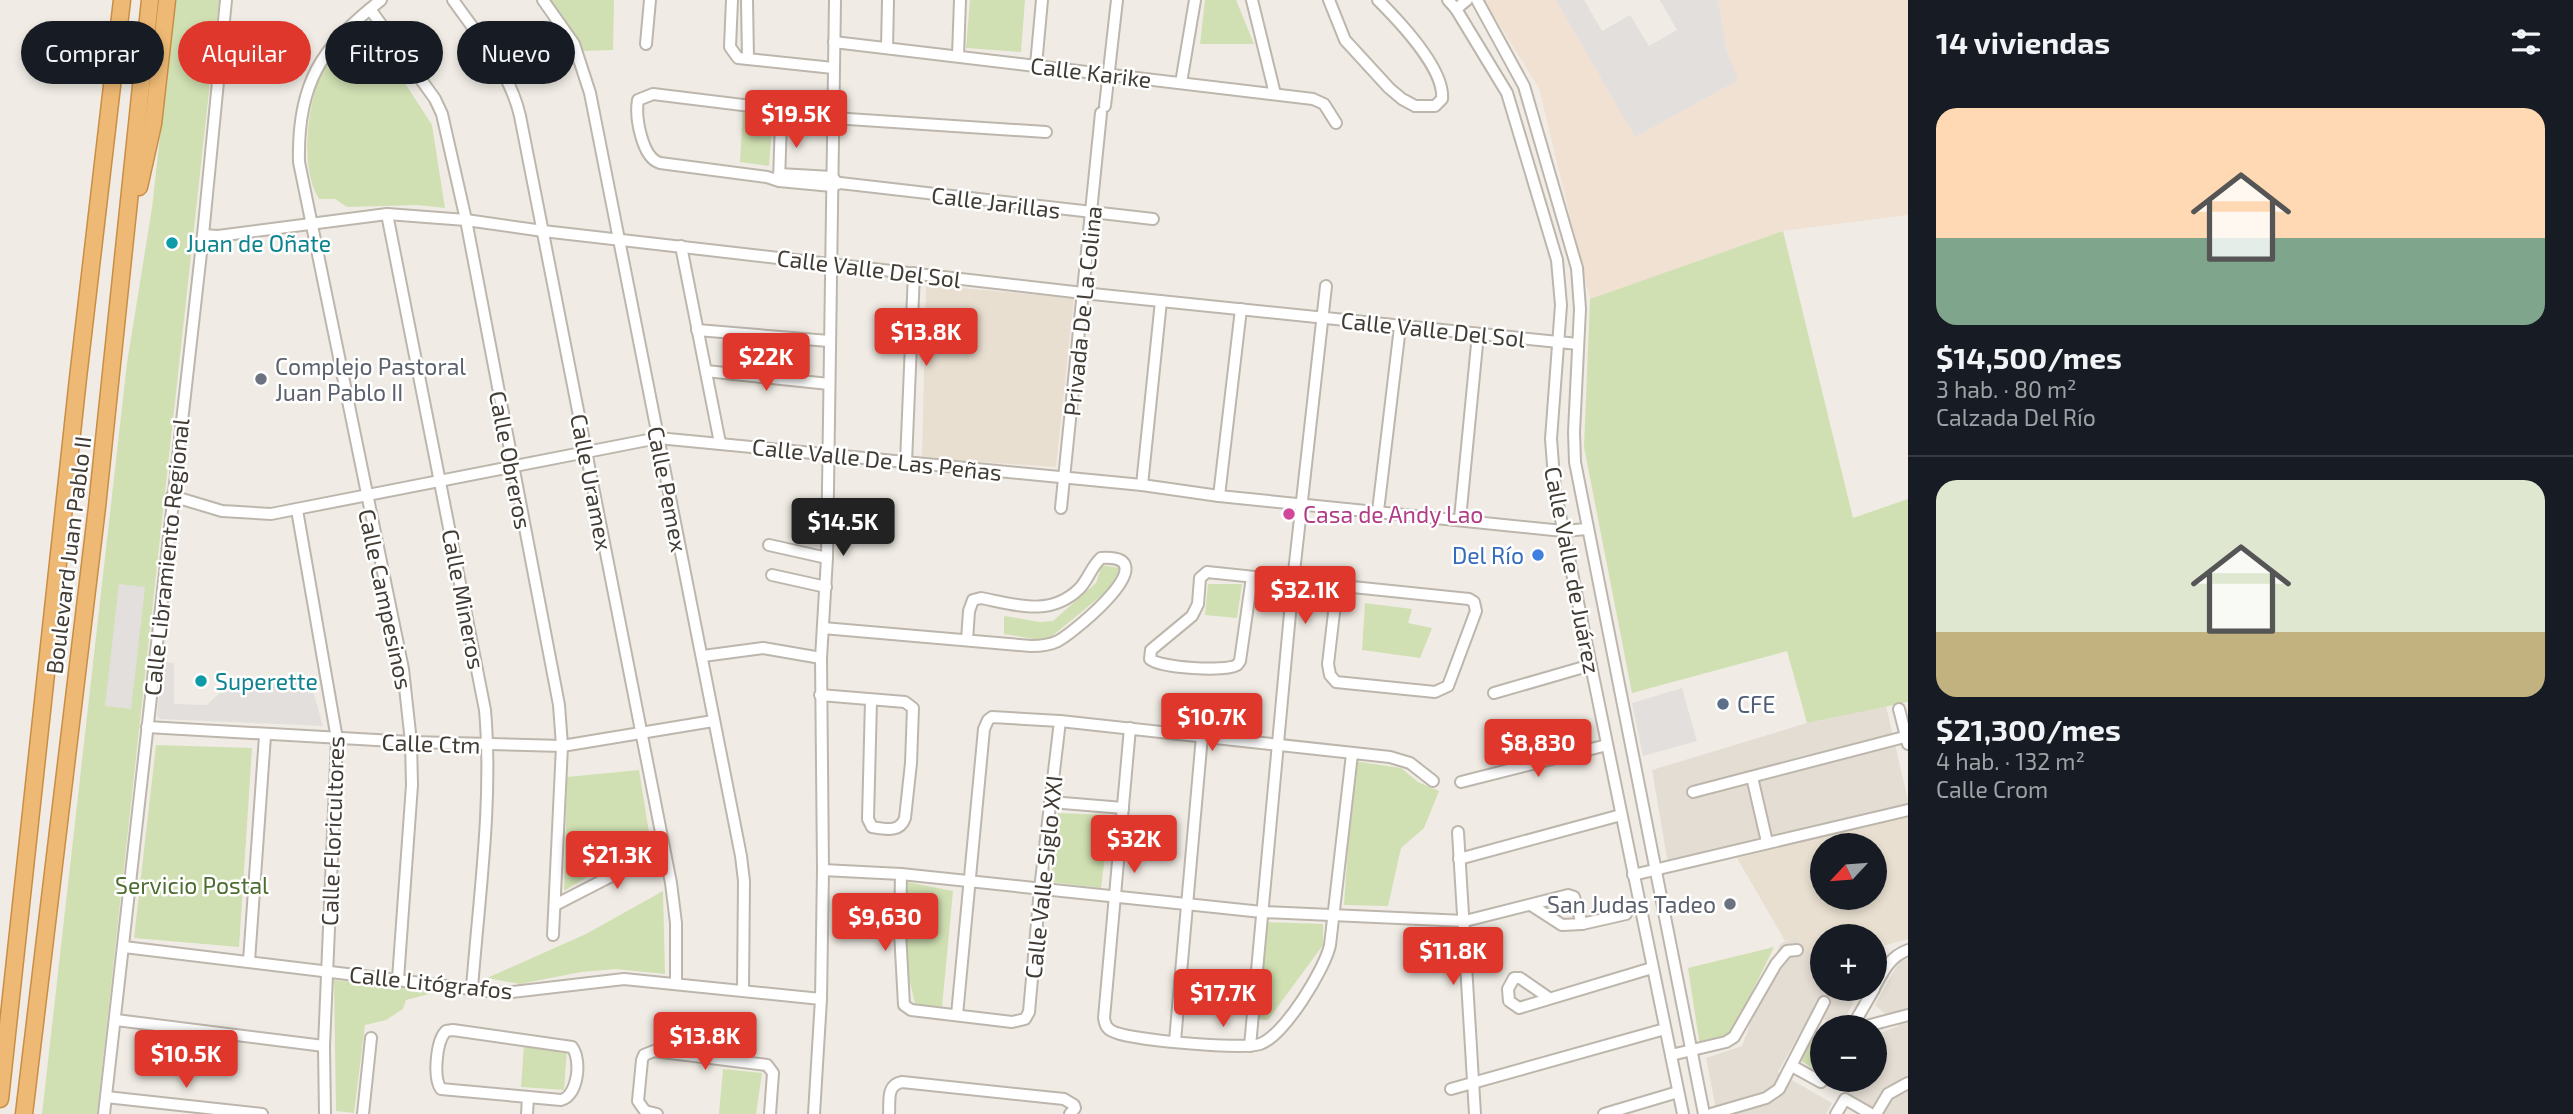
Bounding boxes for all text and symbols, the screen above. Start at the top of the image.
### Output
chip: Comprar [21,21,164,84]
chip: Alquilar [178,21,311,84]
chip: Filtros [325,21,443,84]
chip: Nuevo [457,21,575,84]
icon: filters [2507,23,2545,61]
text: 14 viviendas [1936,24,2110,60]
street label: Calle Karike [1029,51,1153,93]
pin: $19.5K [739,90,853,150]
text: $19.5K [761,99,831,127]
icon: home [2178,154,2304,280]
street label: Calle Jarillas [930,180,1062,224]
street label: Privada De La Colina [1057,205,1107,417]
place label: Juan de Oñate [186,229,331,257]
marker: Juan de Oñate [164,235,180,251]
street label: Calle Valle Del Sol [775,243,963,293]
street label: Calle Valle Del Sol [1339,305,1527,353]
pin: $13.8K [869,308,983,368]
text: $13.8K [891,317,961,345]
pin: $22K [725,334,807,393]
text: $14,500/mes [1936,339,2122,375]
text: $22K [739,342,793,370]
place label: Complejo Pastoral Juan Pablo II [275,352,466,406]
marker: Complejo Pastoral Juan Pablo II [253,371,269,387]
text: 3 hab. · 80 m² [1936,375,2077,403]
street label: Calle Obreros [484,388,538,532]
text: Calzada Del Río [1936,403,2096,431]
street label: Calle Uramex [565,411,619,553]
street label: Calle Libramiento Regional [138,417,195,697]
street label: Calle Pemex [642,424,694,554]
street label: Calle Valle De Las Peñas [751,432,1003,486]
street label: Boulevard Juan Pablo II [40,434,96,676]
street label: Calle Valle de Juárez [1539,464,1607,676]
pin: $14.5K [786,498,900,558]
place label: Casa de Andy Lao [1303,500,1483,528]
street label: Calle Campesinos [353,506,419,692]
marker: Casa de Andy Lao [1281,506,1297,522]
text: $14.5K [808,507,878,535]
icon: home [2178,526,2304,652]
street label: Calle Mineros [437,527,491,671]
place label: Del Río [1452,541,1524,569]
marker: Del Río [1530,547,1546,563]
pin: $32.1K [1248,566,1362,626]
text: $32.1K [1271,575,1339,603]
place label: Superette [215,667,318,695]
marker: Superette [193,673,209,689]
place label: CFE [1737,690,1775,718]
pin: $10.7K [1155,694,1269,753]
marker: CFE [1715,696,1731,712]
text: $10.7K [1177,702,1247,730]
text: $21,300/mes [1936,711,2121,747]
pin: $8,830 [1481,720,1595,779]
street label: Calle Ctm [381,727,481,759]
text: $8,830 [1500,728,1576,756]
street label: Calle Floricultores [315,736,349,926]
text: 4 hab. · 132 m² [1936,747,2085,775]
street label: Calle Valle Siglo XXI [1018,774,1068,980]
text: Calle Crom [1936,775,2048,803]
pin: $32K [1093,816,1175,875]
text: $32K [1107,824,1161,852]
pin: $21.3K [560,832,674,891]
north arrow [1810,833,1886,910]
map controls [1810,833,1887,1092]
text: $21.3K [582,840,652,868]
park label: Servicio Postal [115,871,269,899]
place label: San Judas Tadeo [1547,890,1716,918]
pin: $9,630 [828,894,942,953]
marker: San Judas Tadeo [1722,896,1738,912]
text: $9,630 [848,902,922,930]
button: + [1810,924,1887,1001]
pin: $11.8K [1396,928,1510,987]
text: $11.8K [1419,936,1487,964]
street label: Calle Litógrafos [348,959,514,1005]
pin: $17.7K [1166,970,1280,1029]
text: $17.7K [1190,978,1256,1006]
pin: $13.8K [648,1012,762,1072]
button: − [1810,1015,1887,1092]
text: $13.8K [670,1021,740,1049]
pin: $10.5K [129,1030,243,1090]
text: $10.5K [151,1039,221,1067]

